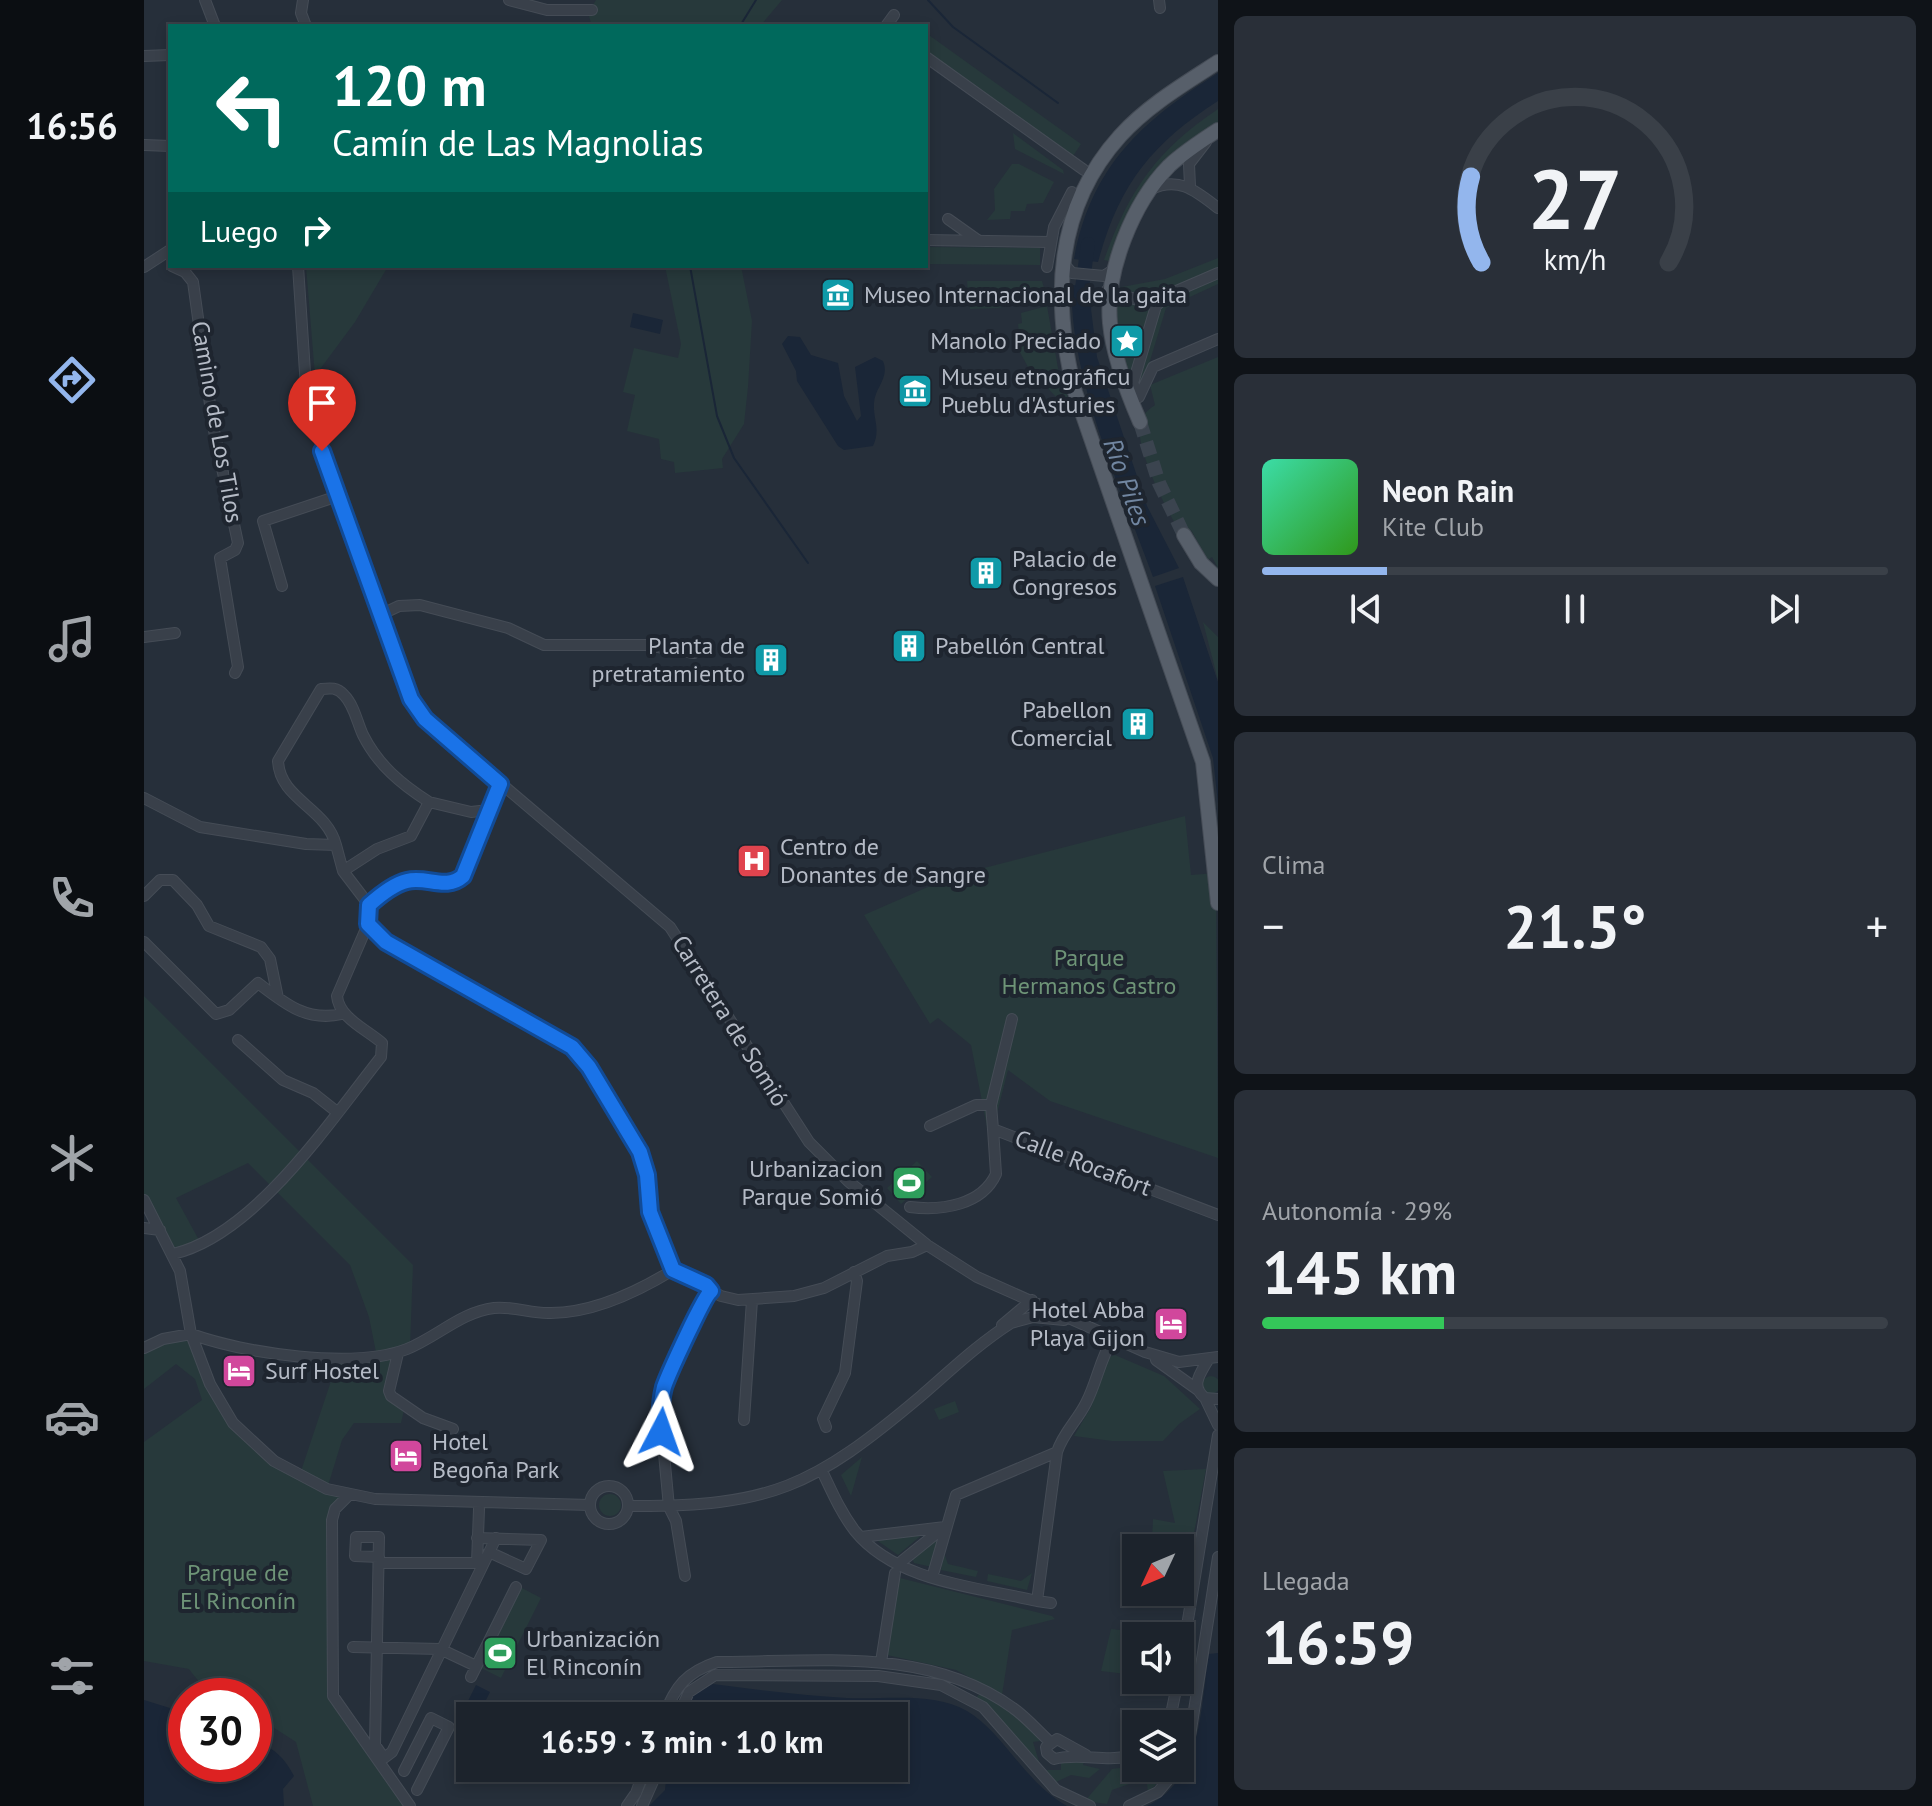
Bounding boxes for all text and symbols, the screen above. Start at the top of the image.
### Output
text: 120 m [332,49,487,121]
icon: left [200,56,304,160]
text: 16:56 [26,102,118,149]
text: Camín de Las Magnolias [332,119,704,166]
text: 27 [1528,144,1622,252]
icon: right [294,208,338,252]
text: Luego [200,211,278,250]
text: km/h [1544,241,1606,278]
museum icon: Museo Internacional de la gaita [819,276,857,314]
place label: Museo Internacional de la gaita [864,279,1187,310]
street label: Camino de Los Tilos [184,319,251,525]
place icon: Manolo Preciado [1108,322,1146,360]
place label: Manolo Preciado [930,325,1101,356]
icon: directions [44,352,100,408]
place label: Museu etnográficu Pueblu d'Asturies [941,361,1131,420]
pin [288,369,356,451]
museum icon: Museu etnográficu Pueblu d'Asturies [896,372,934,410]
icon: arrive [300,381,344,425]
water label: Río Piles [1096,433,1159,531]
text: Neon Rain [1382,471,1514,510]
text: Kite Club [1382,510,1484,543]
place label: Palacio de Congresos [1012,543,1117,602]
building icon: Palacio de Congresos [967,554,1005,592]
icon: previous [1344,587,1388,631]
icon: pause [1553,587,1597,631]
icon: next [1762,587,1806,631]
icon: music [44,611,100,667]
building icon: Pabellón Central [890,627,928,665]
place label: Planta de pretratamiento [591,630,745,689]
place label: Pabellón Central [935,630,1104,661]
building icon: Planta de pretratamiento [752,641,790,679]
place label: Pabellon Comercial [1010,694,1112,753]
building icon: Pabellon Comercial [1119,705,1157,743]
place label: Centro de Donantes de Sangre [780,831,986,890]
hospital icon: Centro de Donantes de Sangre [735,842,773,880]
text: Clima [1262,848,1325,881]
icon: phone [44,870,100,926]
text: 21.5° [1503,887,1647,965]
text: − [1262,897,1284,954]
text: + [1866,897,1888,954]
street label: Carretera de Somió [665,929,796,1112]
park label: Parque Hermanos Castro [1002,942,1176,1001]
street label: Calle Rocafort [1010,1122,1156,1203]
icon: climate [44,1130,100,1186]
place label: Urbanizacion Parque Somió [742,1153,883,1212]
sports icon: Urbanizacion Parque Somió [890,1164,928,1202]
text: Autonomía · 29% [1262,1194,1452,1227]
text: 145 km [1262,1233,1457,1311]
place label: Hotel Abba Playa Gijon [1030,1294,1145,1353]
hotel icon: Hotel Abba Playa Gijon [1152,1305,1190,1343]
hotel icon: Surf Hostel [220,1352,258,1390]
place label: Surf Hostel [265,1355,379,1386]
icon: car [44,1389,100,1445]
position arrow [619,1390,703,1474]
place label: Hotel Begoña Park [432,1426,560,1485]
hotel icon: Hotel Begoña Park [387,1437,425,1475]
north arrow [1122,1534,1194,1606]
map controls [1122,1534,1194,1782]
park label: Parque de El Rinconín [180,1557,296,1616]
text: Llegada [1262,1564,1350,1597]
text: 16:59 [1262,1603,1414,1681]
button: sound [1122,1622,1194,1694]
place label: Urbanización El Rinconín [526,1623,660,1682]
sports icon: Urbanización El Rinconín [481,1634,519,1672]
icon: filters [44,1648,100,1704]
speed limit sign: 30 [168,1678,272,1782]
button: layers [1122,1710,1194,1782]
text: 16:59 · 3 min · 1.0 km [541,1722,823,1761]

